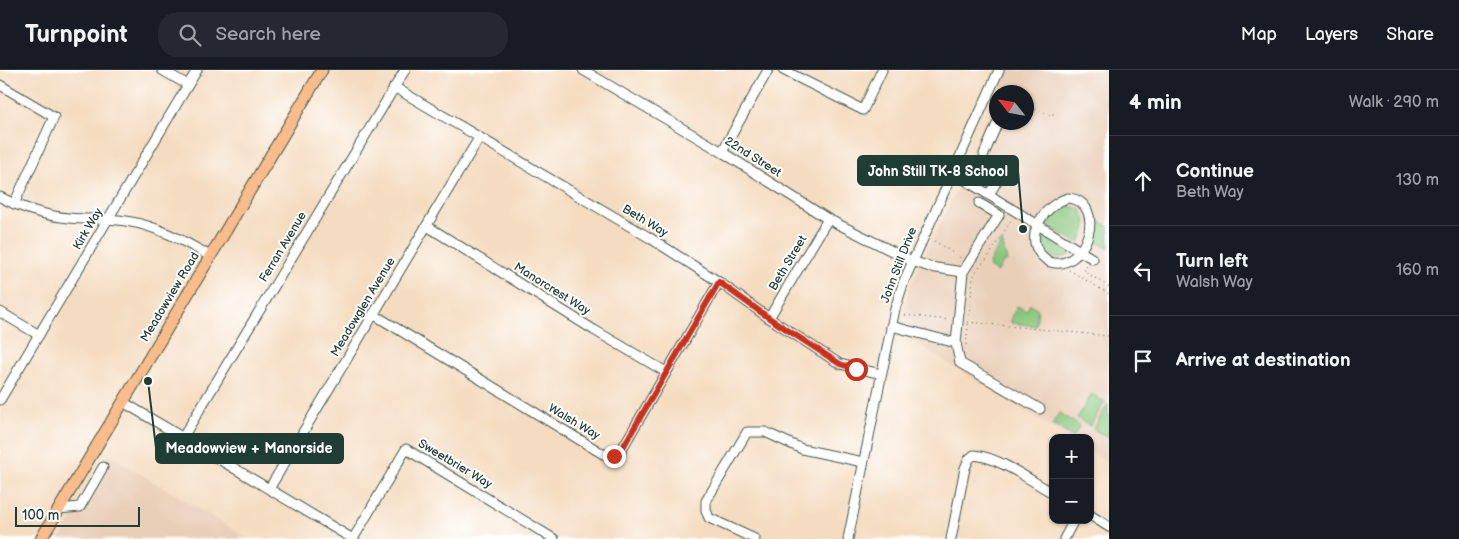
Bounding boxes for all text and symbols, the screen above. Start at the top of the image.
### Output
search box [158,12,508,57]
text: Turnpoint [25,20,128,49]
icon: search [176,21,204,49]
text: Search here [216,23,321,46]
text: Map [1241,24,1277,45]
text: Layers [1305,24,1358,45]
text: Share [1386,24,1434,45]
north arrow [989,85,1034,130]
text: 4 min [1129,90,1182,115]
text: Walk · 290 m [1349,93,1439,112]
street label: 22nd Street [722,134,784,180]
callout: John Still TK-8 School [858,156,1018,185]
text: Continue [1176,160,1254,183]
text: John Still TK-8 School [868,163,1008,180]
icon: ahead [1129,167,1157,195]
text: 130 m [1396,171,1439,190]
text: Beth Way [1176,183,1244,202]
street label: Beth Way [619,201,671,241]
street label: Kirk Way [70,205,107,253]
street label: Ferran Avenue [256,209,310,285]
street label: John Still Drive [878,225,920,305]
street label: Beth Street [766,232,810,293]
street label: Meadowview Road [137,249,203,345]
text: Turn left [1176,250,1248,273]
street label: Meadowglen Avenue [328,255,398,359]
icon: left [1129,257,1157,285]
street label: Manorcrest Way [511,260,593,319]
text: 160 m [1396,261,1439,280]
text: Walsh Way [1176,273,1253,292]
icon: arrive [1129,347,1157,375]
text: Arrive at destination [1176,349,1351,372]
route start [845,358,868,381]
street label: Walsh Way [545,401,603,444]
callout: Meadowview + Manorside [156,434,343,463]
map controls [1049,434,1094,524]
button: + [1049,434,1094,479]
street label: Sweetbrier Way [415,436,495,492]
text: Meadowview + Manorside [166,440,332,457]
route end [603,445,626,468]
button: − [1049,479,1094,524]
scale bar [15,504,140,527]
text: 100 m [22,507,59,524]

